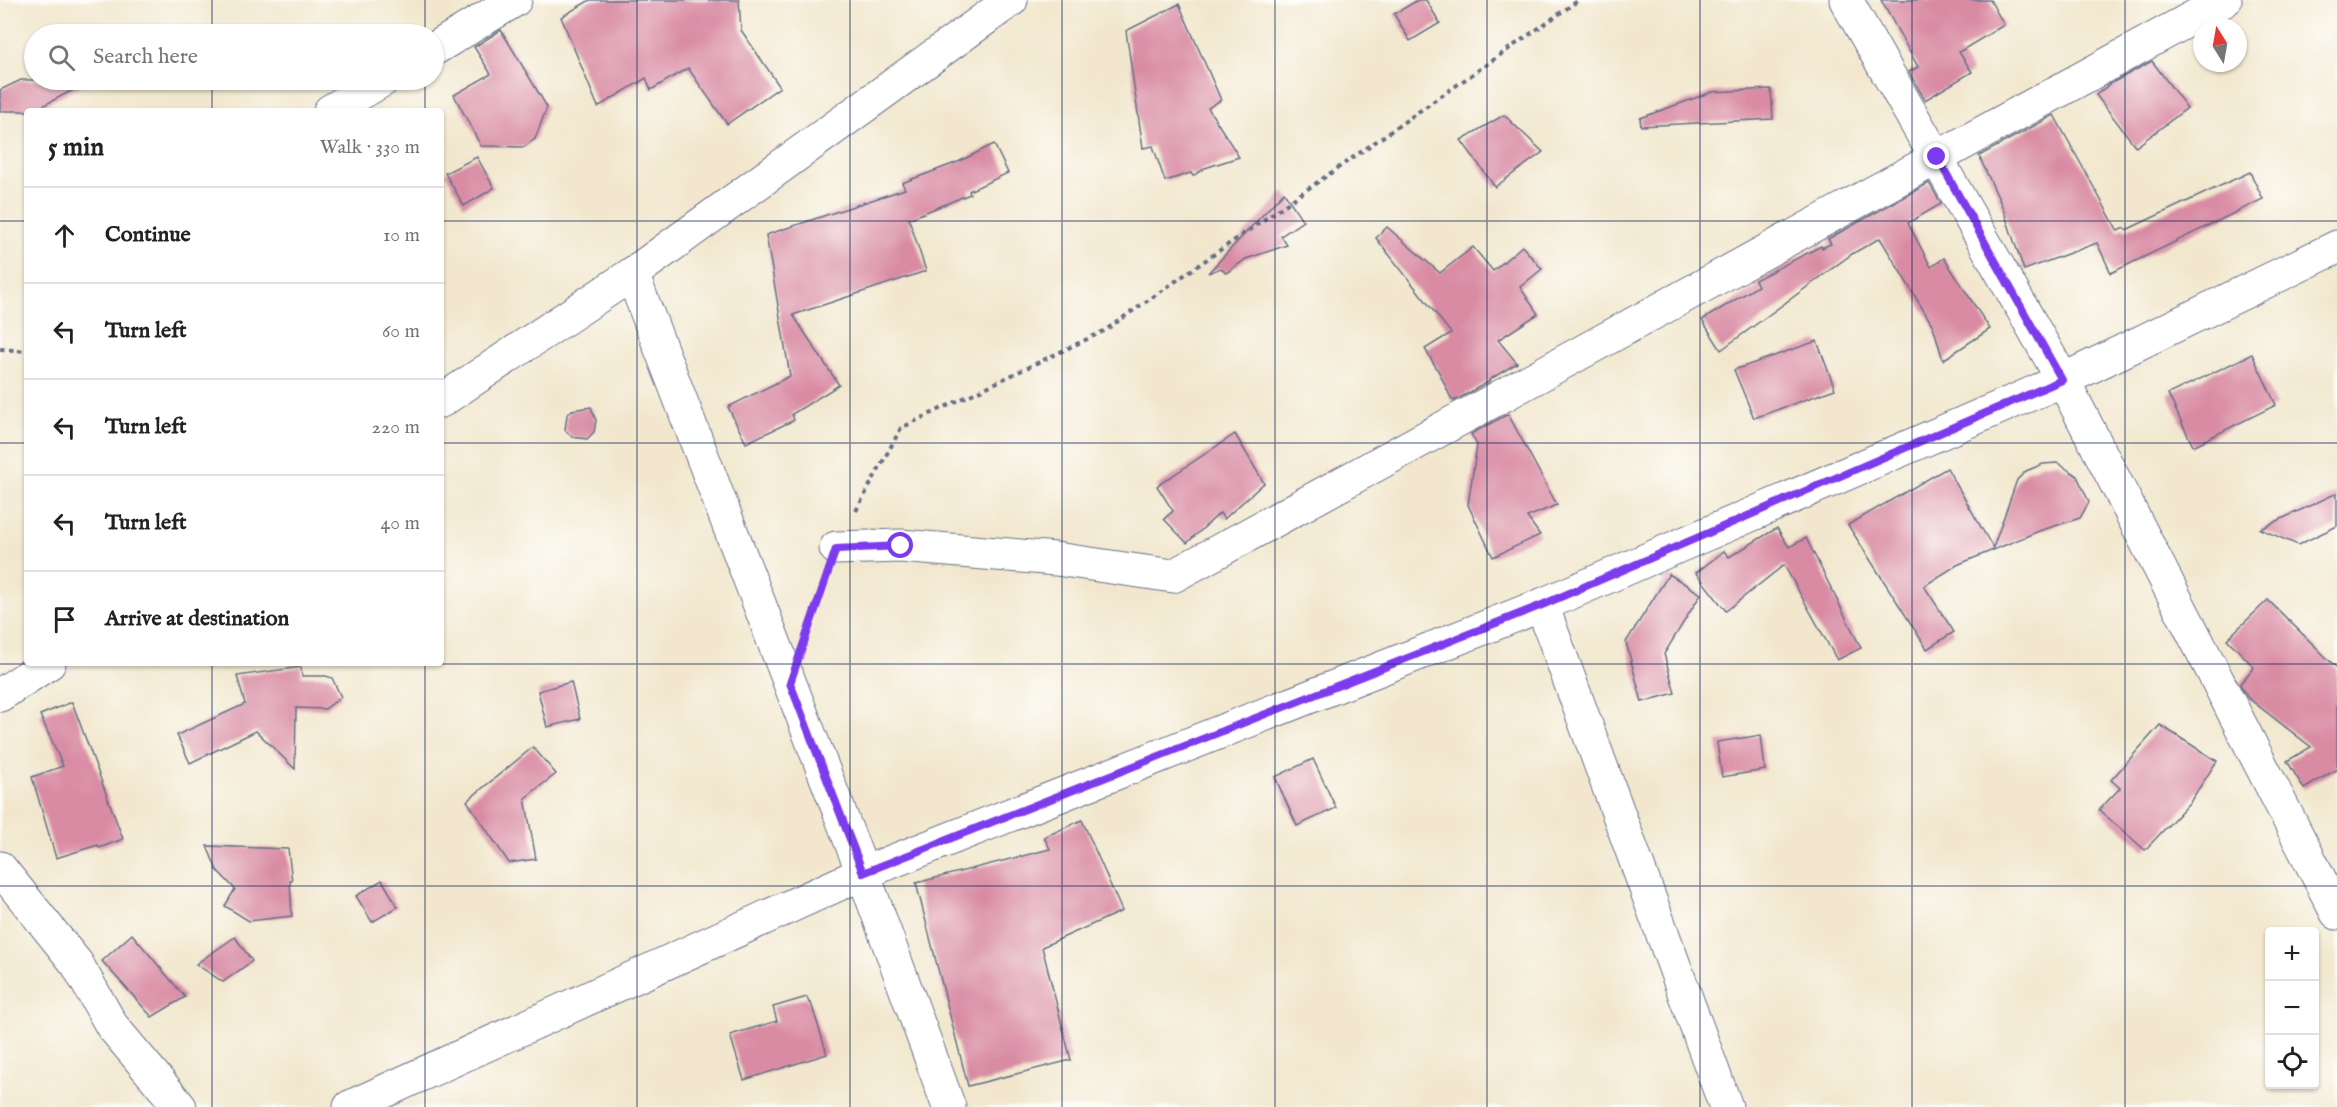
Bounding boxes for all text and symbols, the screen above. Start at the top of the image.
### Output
north arrow [2193,18,2247,72]
search box [24,24,444,90]
icon: search [45,41,78,74]
text: Search here [93,43,198,71]
text: 5 min [48,131,104,164]
text: Walk · 330 m [320,135,420,160]
route end [1923,143,1949,169]
icon: ahead [48,219,81,252]
text: Continue [105,221,191,249]
text: 10 m [383,223,420,248]
icon: left [48,315,81,348]
text: Turn left [105,317,187,345]
text: 60 m [382,319,420,344]
icon: left [48,411,81,444]
text: Turn left [105,413,187,441]
text: 220 m [372,415,420,440]
icon: left [48,507,81,540]
text: Turn left [105,509,187,537]
text: 40 m [381,511,420,536]
route start [887,532,913,558]
icon: arrive [48,603,81,636]
text: Arrive at destination [105,605,289,633]
map controls [2265,927,2319,1089]
button: + [2265,927,2319,981]
button: − [2265,981,2319,1035]
button: locate [2265,1035,2319,1089]

